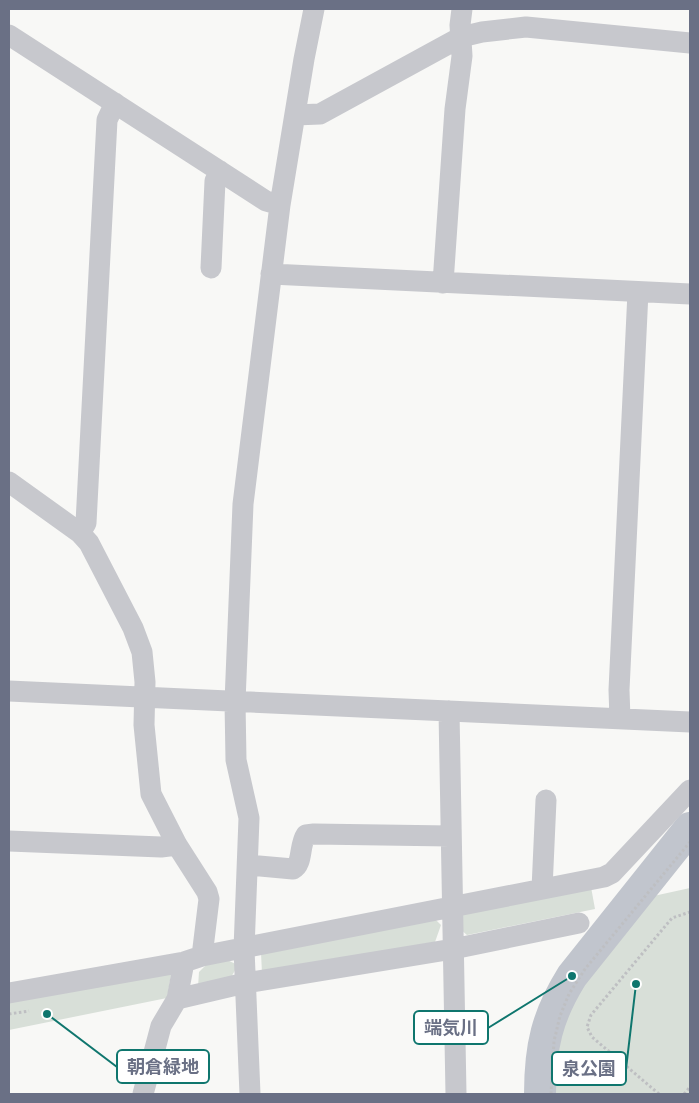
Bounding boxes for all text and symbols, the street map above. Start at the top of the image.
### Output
callout: 端気川 [414,1011,488,1044]
text: 端気川 [424,1016,478,1041]
callout: 朝倉緑地 [117,1050,209,1083]
callout: 泉公園 [552,1052,626,1085]
text: 朝倉緑地 [127,1055,199,1080]
text: 泉公園 [562,1057,616,1082]

